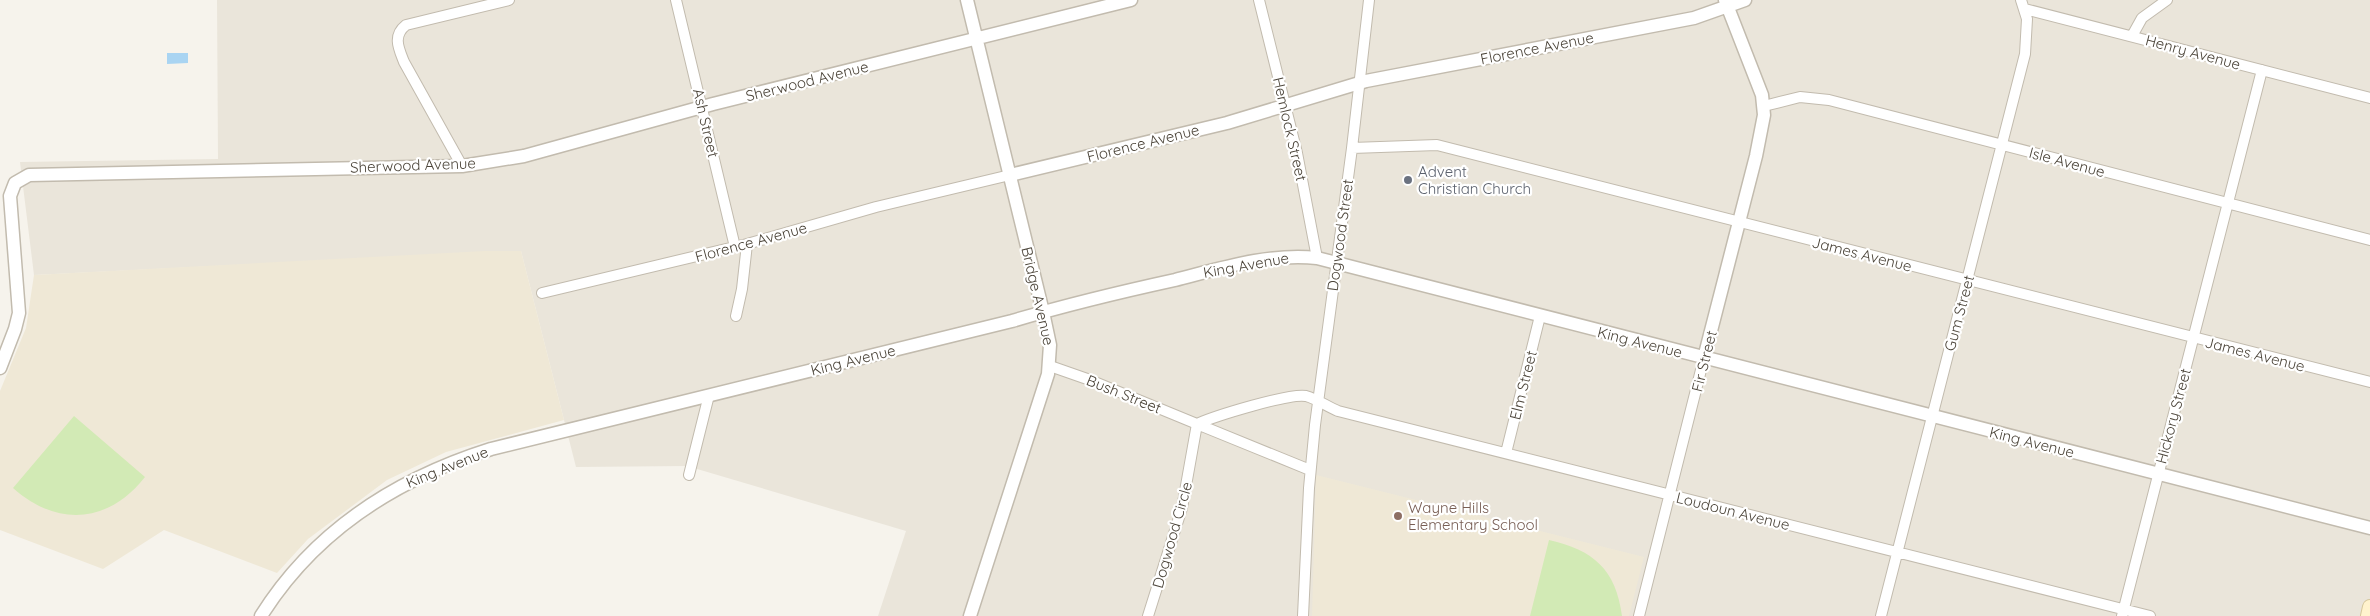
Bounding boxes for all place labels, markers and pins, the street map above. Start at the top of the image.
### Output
place label: Advent Christian Church [1418,162,1531,198]
marker: Advent Christian Church [1402,174,1414,186]
place label: Wayne Hills Elementary School [1408,498,1538,534]
marker: Wayne Hills Elementary School [1392,510,1404,522]

